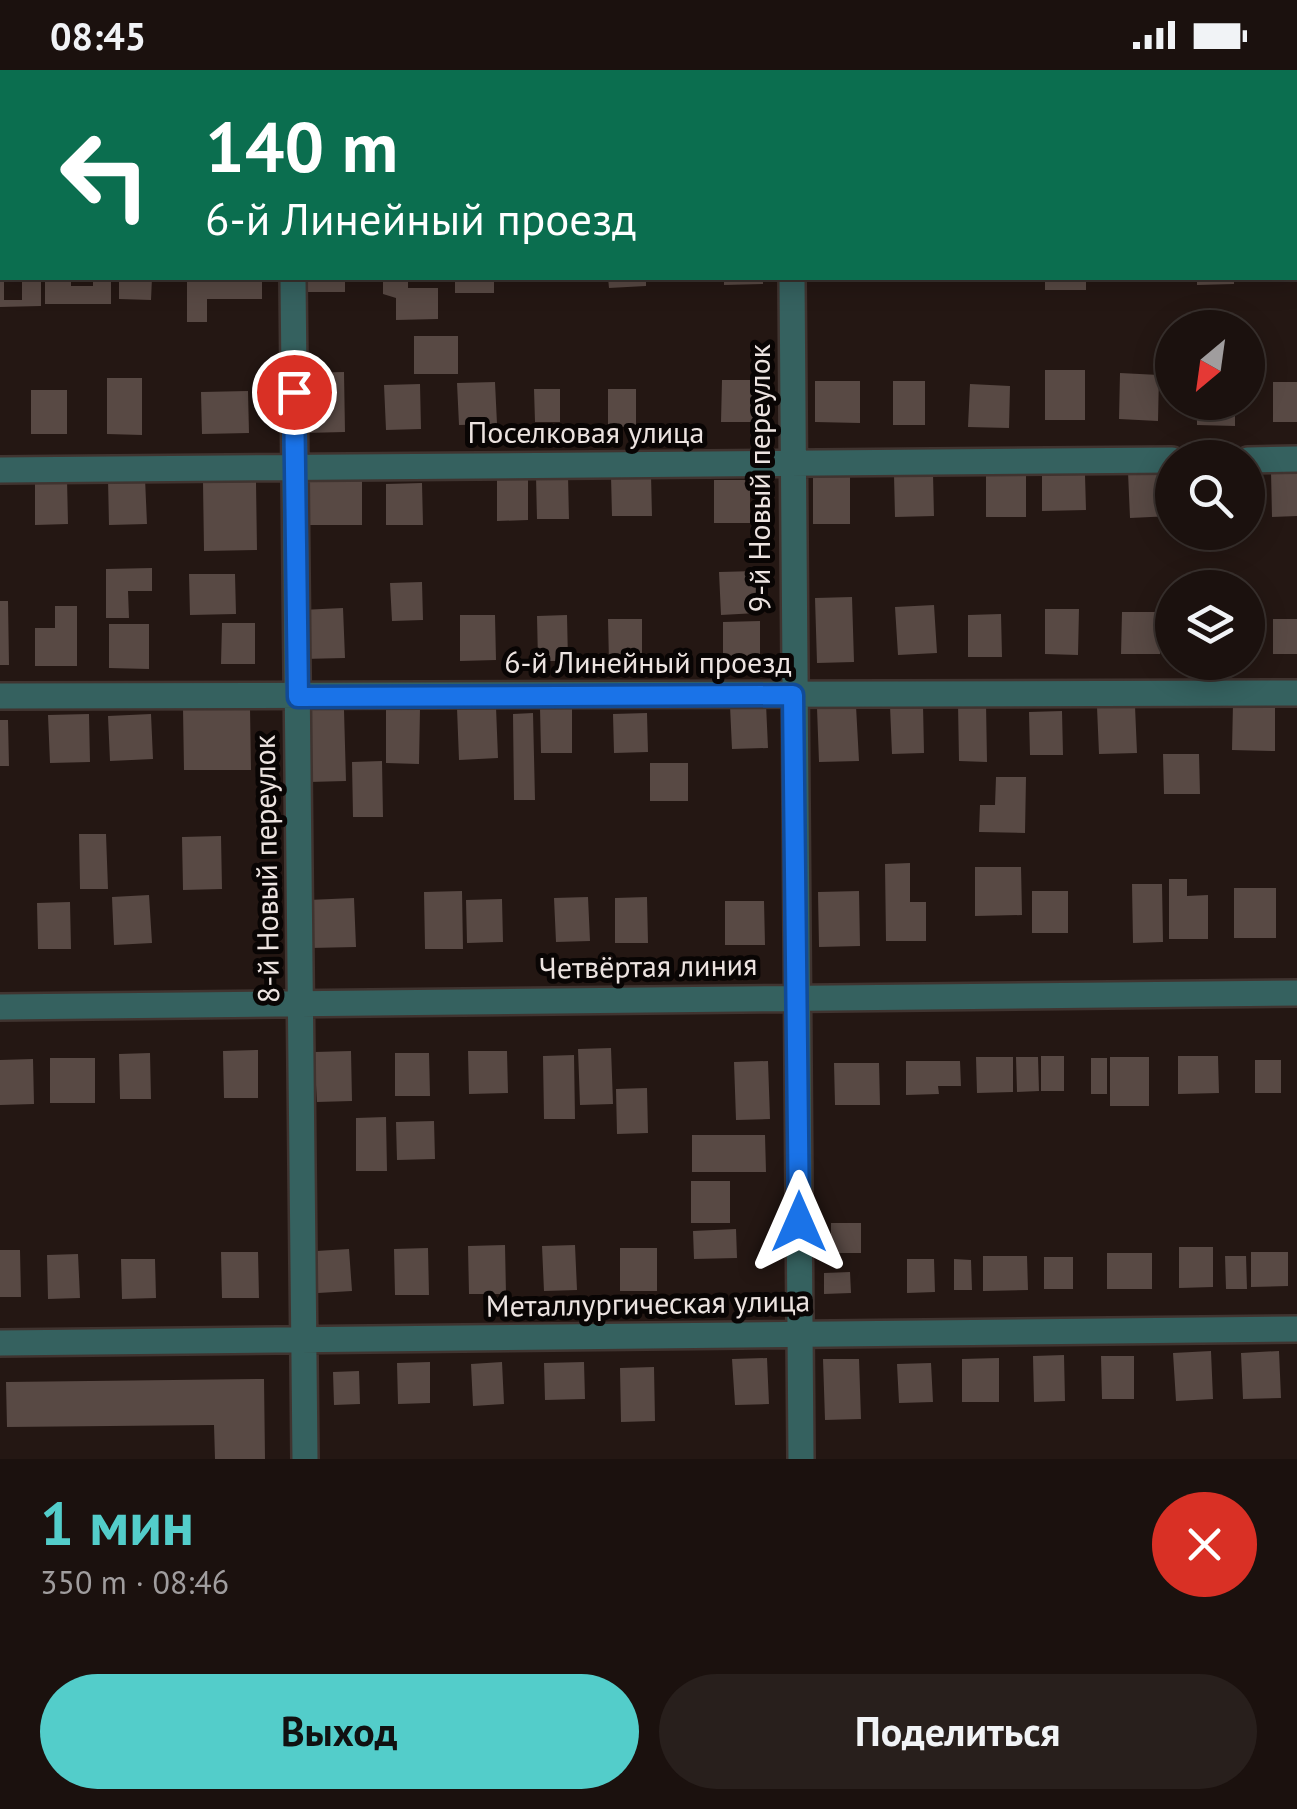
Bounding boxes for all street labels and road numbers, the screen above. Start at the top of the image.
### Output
street label: 9-й Новый переулок [739,343,778,612]
street label: Поселковая улица [468,412,704,451]
street label: 6-й Линейный проезд [504,642,792,681]
street label: 8-й Новый переулок [244,734,287,1003]
street label: Четвёртая линия [538,944,758,987]
street label: Металлургическая улица [485,1280,811,1325]

